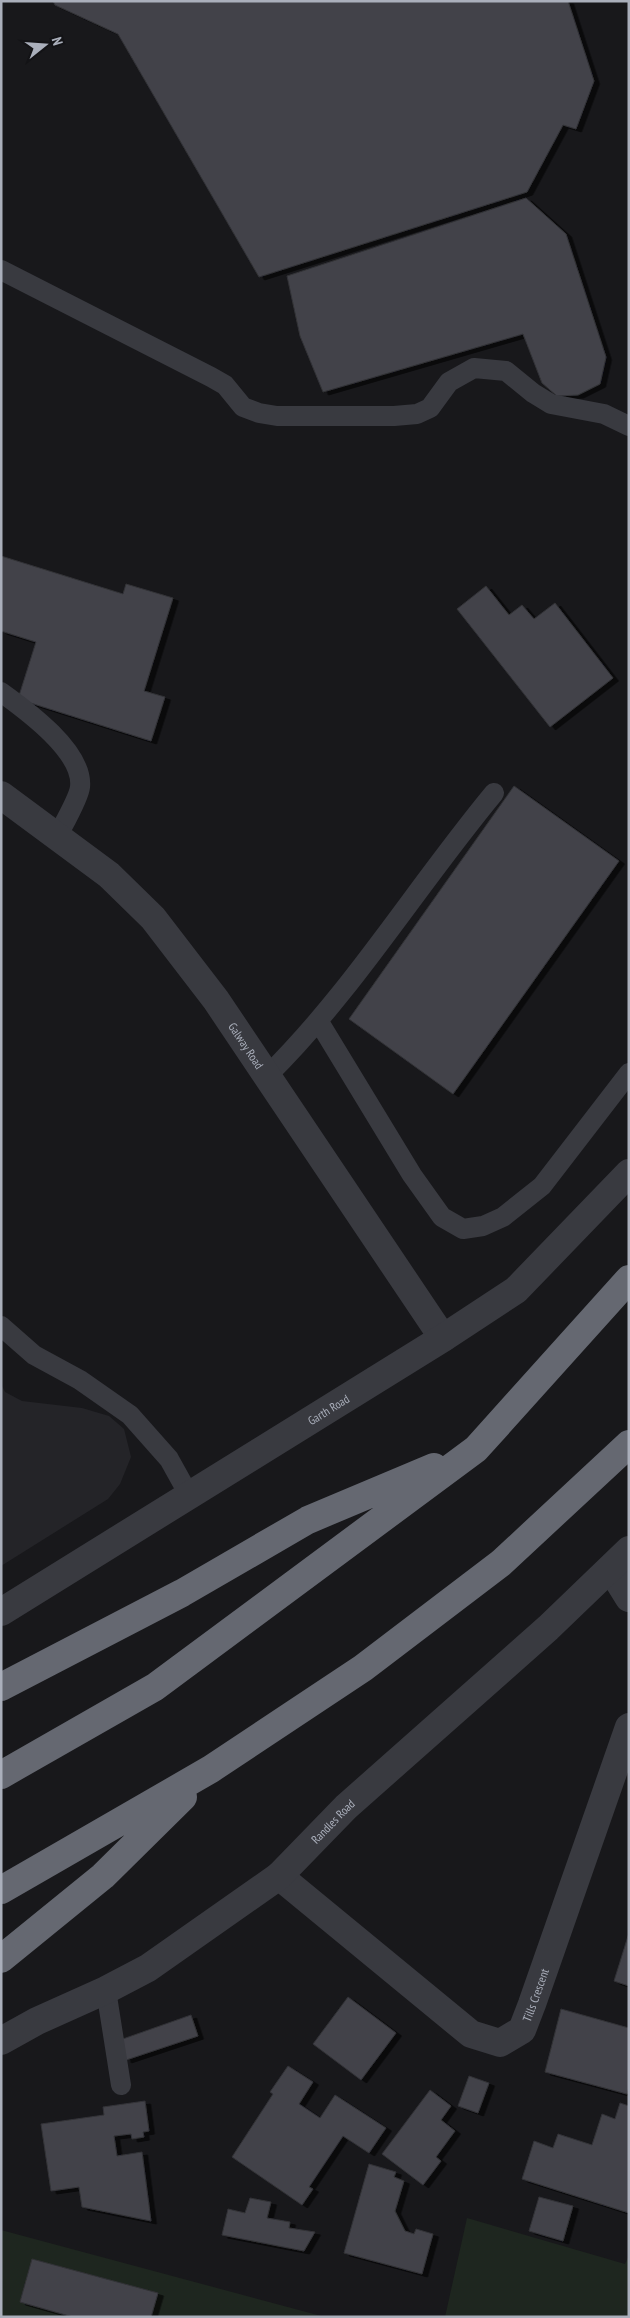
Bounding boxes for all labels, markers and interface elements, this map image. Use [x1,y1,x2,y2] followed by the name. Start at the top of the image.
[20,20,70,70] north arrow
[48,35,67,47] text: N
[226,1019,267,1071] street label: Galway Road
[305,1391,352,1428] street label: Garth Road
[308,1796,357,1846] street label: Randles Road
[518,1966,552,2024] street label: Tills Crescent

